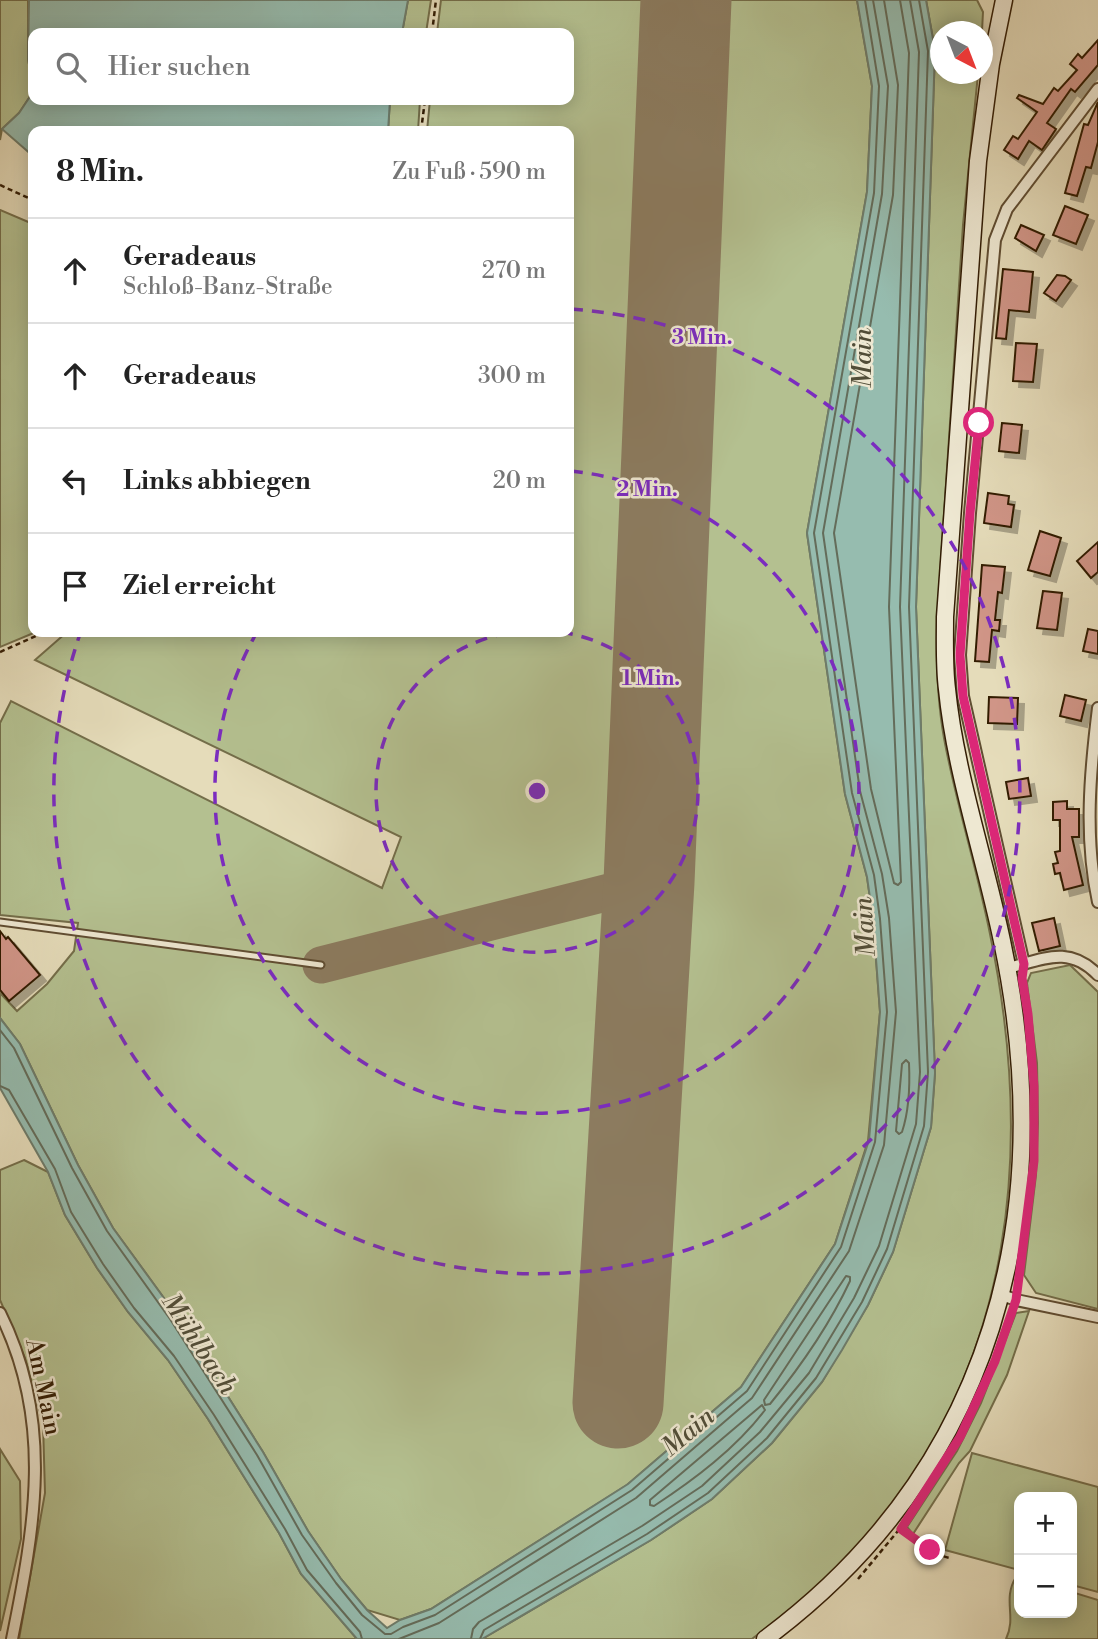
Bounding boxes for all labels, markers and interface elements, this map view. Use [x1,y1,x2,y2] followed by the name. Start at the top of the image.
[930,21,993,84] north arrow
[28,28,574,105] search box
[52,48,90,86] icon: search
[108,51,250,83] text: Hier suchen
[56,153,144,191] text: 8 Min.
[392,158,546,186] text: Zu Fuß · 590 m
[123,241,256,273] text: Geradeaus
[56,252,94,290] icon: ahead
[482,257,546,285] text: 270 m
[123,273,333,301] text: Schloß-Banz-Straße
[672,325,732,351] text: 3 Min.
[847,328,879,388] water label: Main
[56,357,94,395] icon: ahead
[123,360,256,392] text: Geradeaus
[478,362,546,390] text: 300 m
[963,407,994,438] route start
[56,462,94,500] icon: left
[123,465,311,497] text: Links abbiegen
[493,467,546,495] text: 20 m
[616,477,678,503] text: 2 Min.
[56,567,94,605] icon: arrive
[123,570,275,602] text: Ziel erreicht
[622,666,680,692] text: 1 Min.
[525,779,549,803] centre of rings
[847,896,883,958] water label: Main
[154,1287,244,1401] water label: Mühlbach
[18,1335,68,1438] street label: Am Main
[655,1400,722,1464] water label: Main
[1014,1492,1077,1618] map controls
[1014,1492,1077,1555] button: +
[914,1534,945,1565] route end
[1014,1555,1077,1618] button: −

